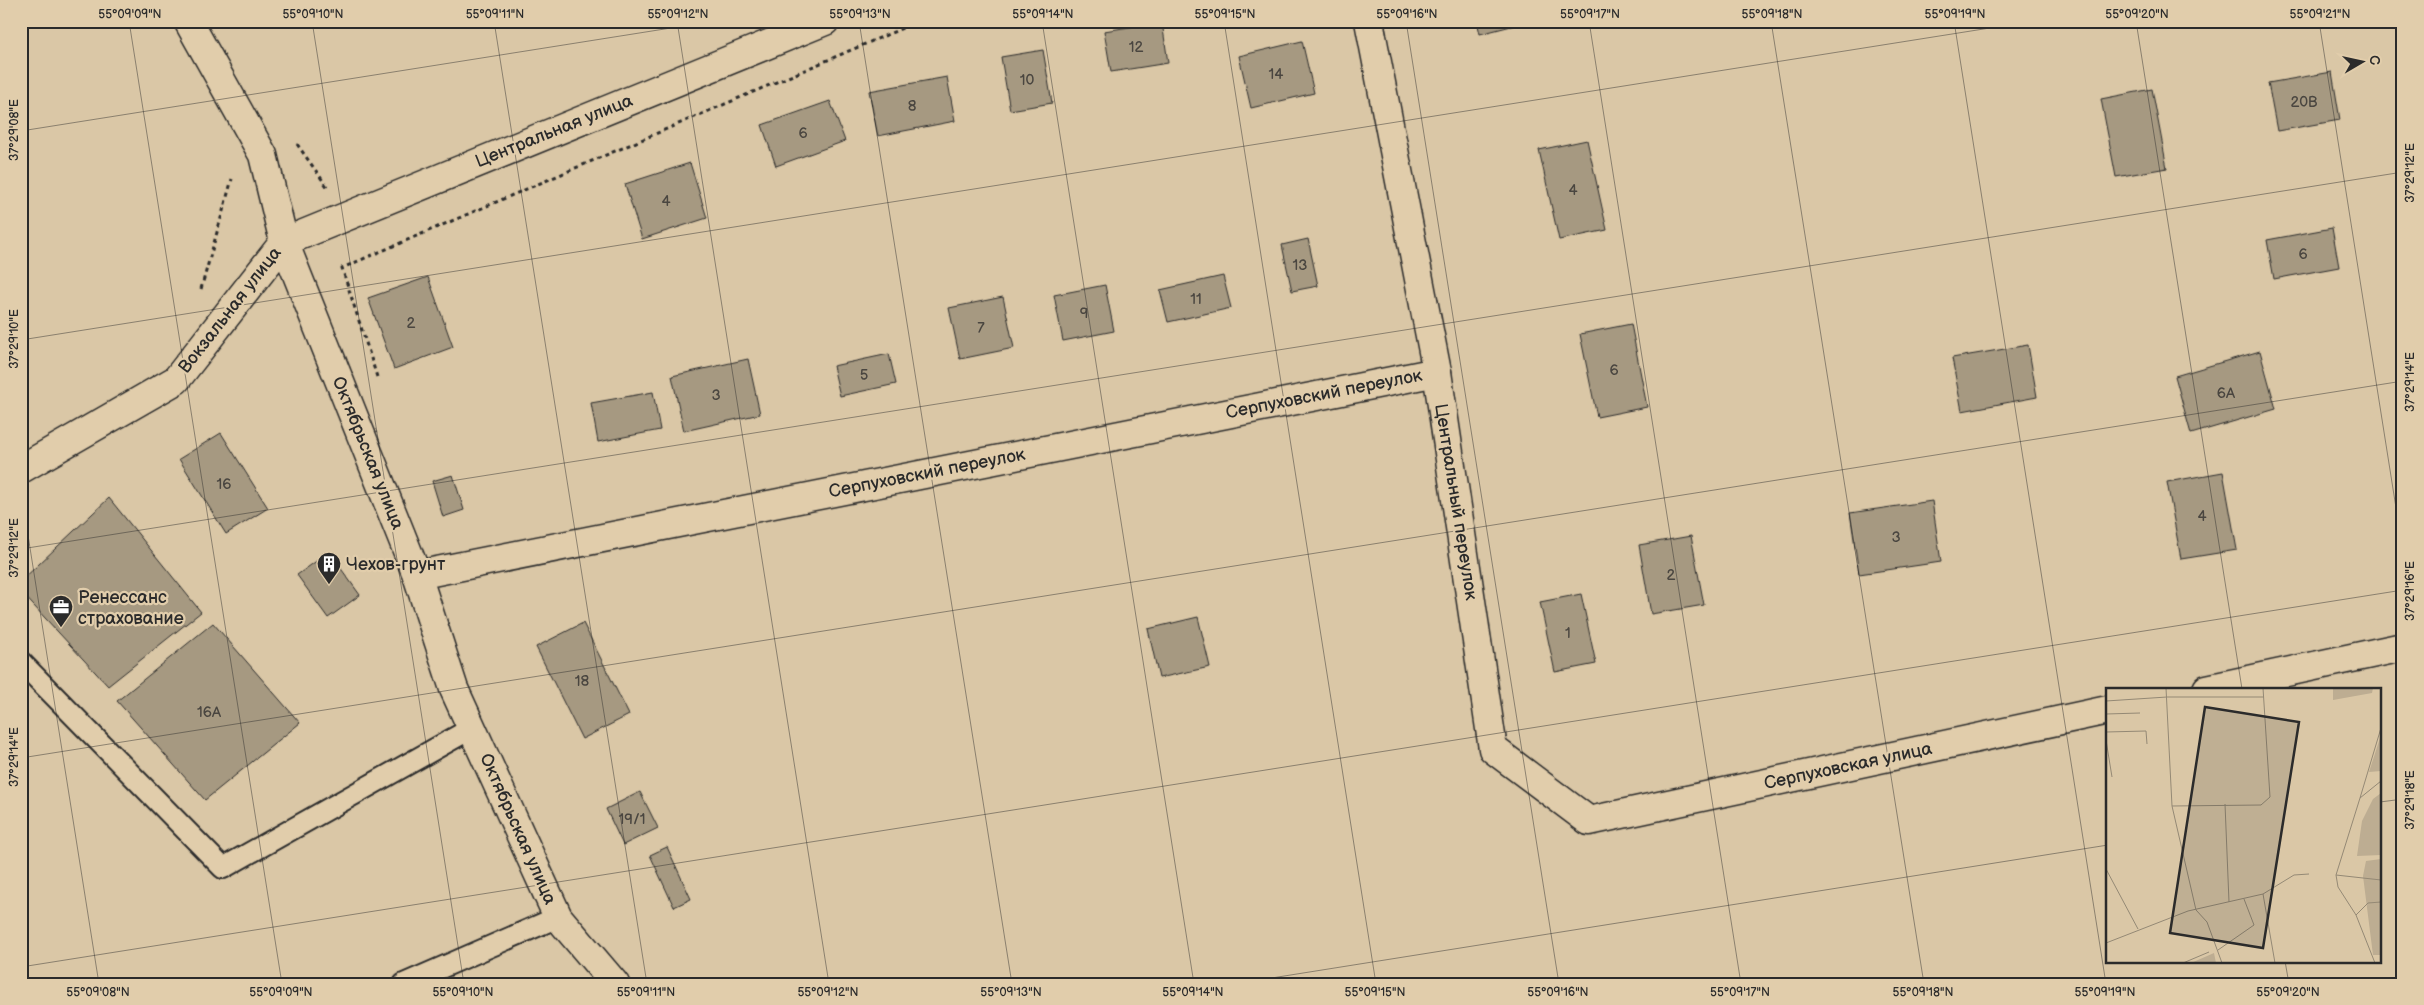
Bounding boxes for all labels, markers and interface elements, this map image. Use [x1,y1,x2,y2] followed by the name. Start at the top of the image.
[98,7,162,22] text: 55°09'09"N
[282,7,344,22] text: 55°09'10"N
[466,7,524,22] text: 55°09'11"N
[647,7,709,22] text: 55°09'12"N
[829,7,891,22] text: 55°09'13"N
[1012,7,1074,22] text: 55°09'14"N
[1195,7,1255,22] text: 55°09'15"N
[1376,7,1438,22] text: 55°09'16"N
[1560,7,1620,22] text: 55°09'17"N
[1742,7,1802,22] text: 55°09'18"N
[1925,7,1985,22] text: 55°09'19"N
[2105,7,2169,22] text: 55°09'20"N
[2290,7,2350,22] text: 55°09'21"N
[1129,38,1143,57] house number: 12
[2336,38,2386,88] north arrow
[2365,54,2384,66] text: С
[1269,65,1283,84] house number: 14
[1020,71,1034,90] house number: 10
[472,90,636,172] street label: Центральная улица
[2290,93,2318,112] house number: 20В
[908,97,917,116] house number: 8
[7,99,22,161] text: 37°29'08"E
[798,124,808,143] house number: 6
[2403,143,2418,203] text: 37°29'12"E
[1568,181,1578,200] house number: 4
[661,192,671,211] house number: 4
[174,242,286,377] street label: Вокзальная улица
[2298,245,2308,264] house number: 6
[1292,256,1308,275] house number: 13
[1190,290,1202,309] house number: 11
[1080,304,1088,323] house number: 9
[7,309,22,369] text: 37°29'10"E
[407,314,416,333] house number: 2
[977,319,985,338] house number: 7
[2403,352,2418,412] text: 37°29'14"E
[1609,361,1619,380] house number: 6
[1224,365,1424,423] street label: Серпуховский переулок
[860,366,868,385] house number: 5
[328,373,408,533] street label: Октябрьская улица
[2217,384,2236,403] house number: 6А
[711,386,721,405] house number: 3
[1430,402,1482,602] street label: Центральный переулок
[827,444,1027,502] street label: Серпуховский переулок
[217,475,231,494] house number: 16
[2197,507,2207,526] house number: 4
[7,518,22,578] text: 37°29'12"E
[1891,528,1901,547] house number: 3
[316,551,342,585] building icon: Чехов-грунт
[346,554,446,575] place label: Чехов-грунт
[2403,561,2418,621] text: 37°29'16"E
[1667,566,1676,585] house number: 2
[78,587,184,629] place label: Ренессанс страхование
[48,594,74,628] office icon: Ренессанс страхование
[1565,624,1571,643] house number: 1
[575,672,590,691] house number: 18
[2106,688,2382,962] inset map
[197,703,222,722] house number: 16А
[7,727,22,787] text: 37°29'14"E
[1762,738,1934,794] street label: Серпуховская улица
[475,750,561,908] street label: Октябрьская улица
[2403,770,2418,830] text: 37°29'18"E
[618,810,646,829] house number: 19/1
[66,985,130,1000] text: 55°09'08"N
[249,985,313,1000] text: 55°09'09"N
[432,985,494,1000] text: 55°09'10"N
[617,985,675,1000] text: 55°09'11"N
[797,985,859,1000] text: 55°09'12"N
[980,985,1042,1000] text: 55°09'13"N
[1162,985,1224,1000] text: 55°09'14"N
[1345,985,1405,1000] text: 55°09'15"N
[1527,985,1589,1000] text: 55°09'16"N
[1710,985,1770,1000] text: 55°09'17"N
[1893,985,1953,1000] text: 55°09'18"N
[2075,985,2135,1000] text: 55°09'19"N
[2256,985,2320,1000] text: 55°09'20"N

